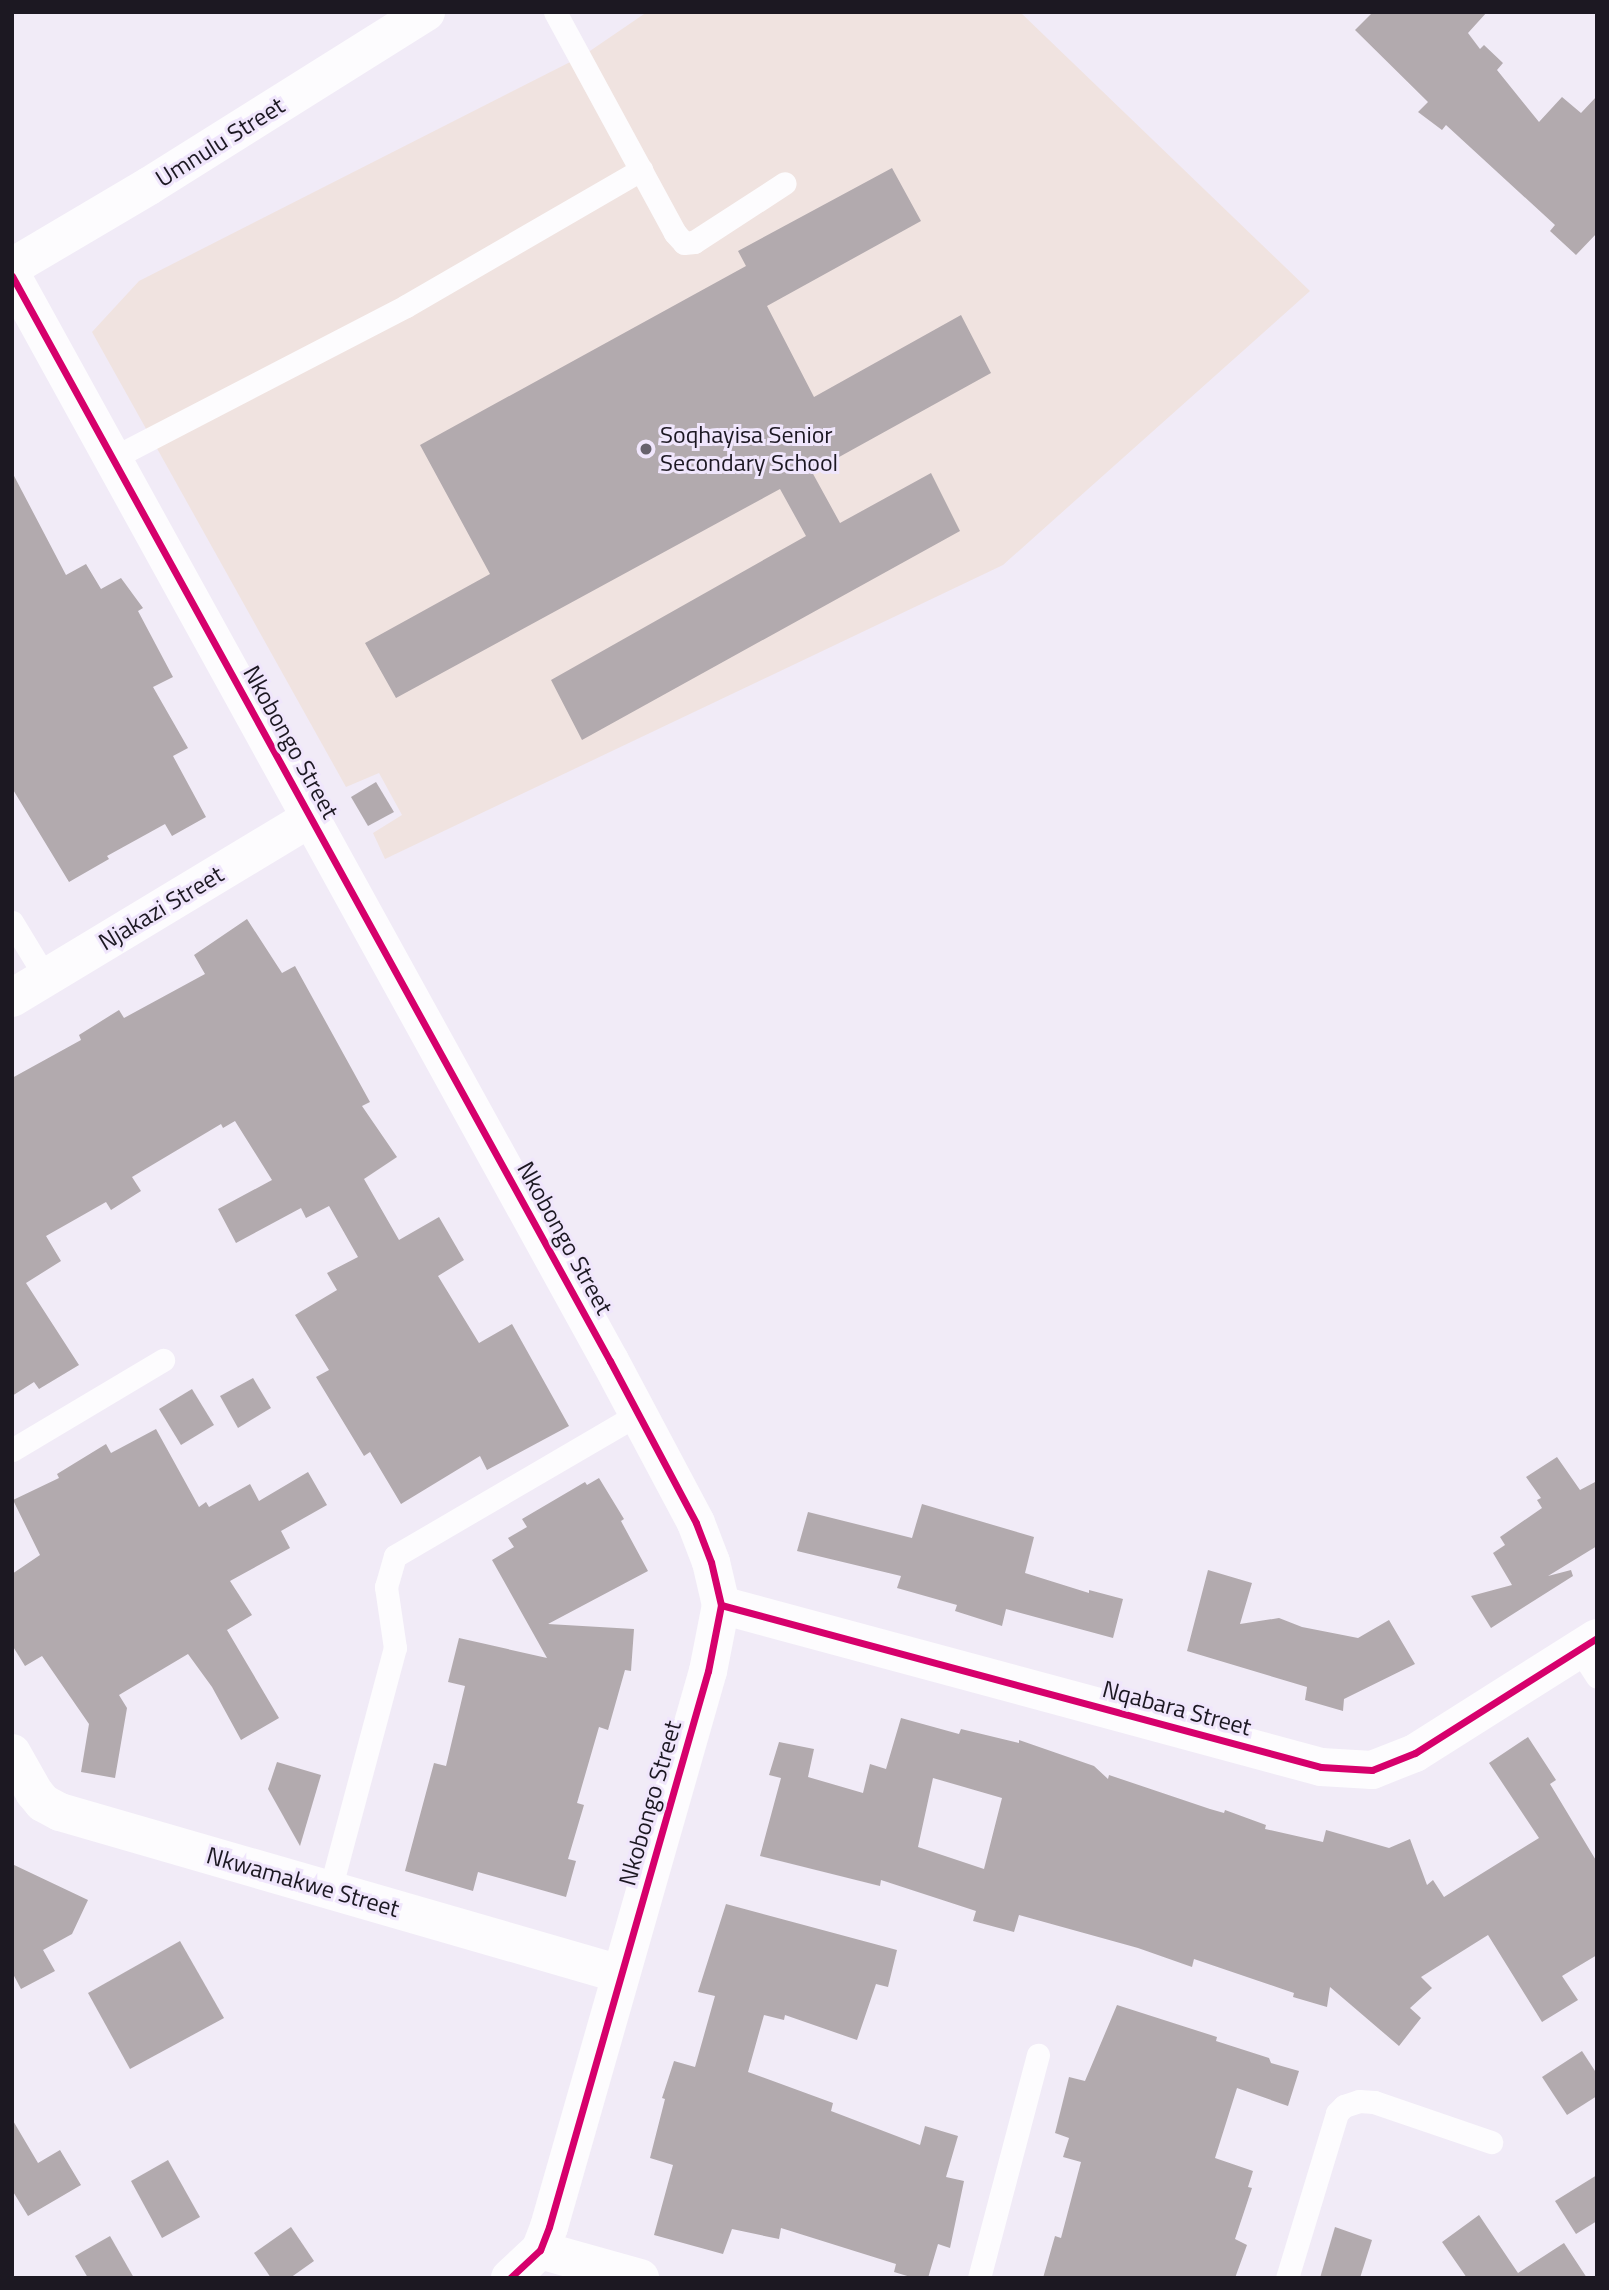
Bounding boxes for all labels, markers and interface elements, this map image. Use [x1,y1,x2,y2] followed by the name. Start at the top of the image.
[150,91,290,193] street label: Umnulu Street
[660,421,838,477] place label: Soqhayisa Senior Secondary School
[638,441,654,457] marker: Soqhayisa Senior Secondary School
[237,660,345,824] street label: Nkobongo Street
[93,860,229,956] street label: Njakazi Street
[511,1156,619,1320] street label: Nkobongo Street
[1099,1674,1255,1742] street label: Nqabara Street
[613,1717,687,1889] street label: Nkobongo Street
[203,1841,403,1923] street label: Nkwamakwe Street

